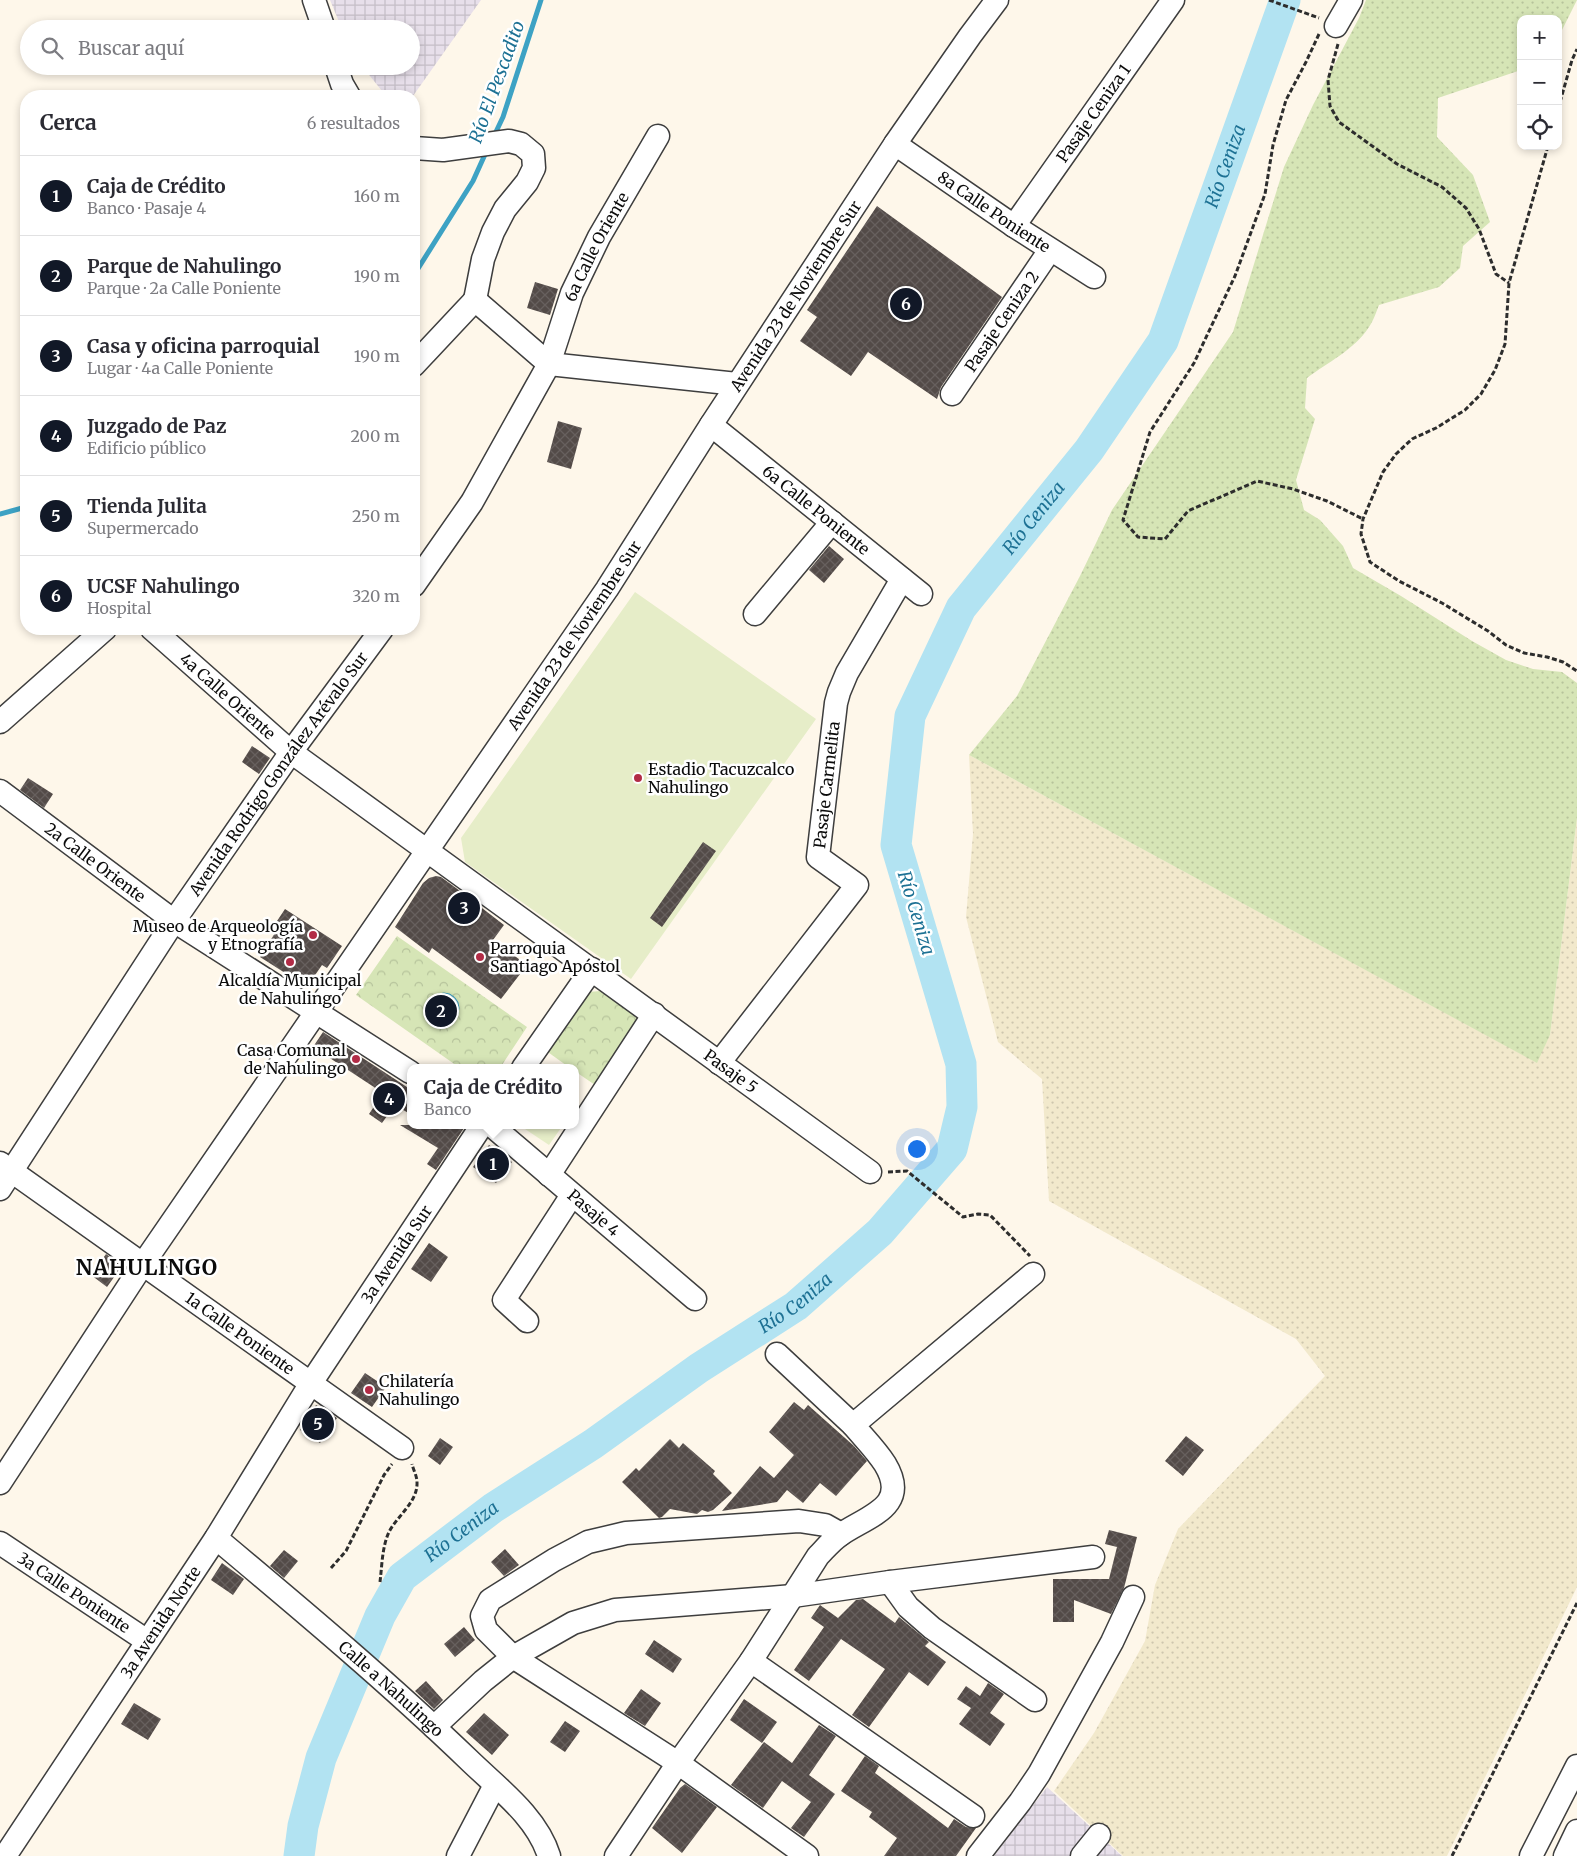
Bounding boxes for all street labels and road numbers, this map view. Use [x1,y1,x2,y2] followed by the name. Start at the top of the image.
[1052,60,1135,166] street label: Pasaje Ceniza 1
[934,167,1054,257] street label: 8a Calle Poniente
[560,189,633,304] street label: 6a Calle Oriente
[725,197,865,396] street label: Avenida 23 de Noviembre Sur
[960,267,1043,375] street label: Pasaje Ceniza 2
[759,461,874,559] street label: 6a Calle Poniente
[503,537,645,735] street label: Avenida 23 de Noviembre Sur
[176,648,280,743] street label: 4a Calle Oriente
[184,648,372,900] street label: Avenida Rodrigo González Arévalo Sur
[809,720,844,849] street label: Pasaje Carmelita
[41,818,150,906] street label: 2a Calle Oriente
[700,1045,762,1097] street label: Pasaje 5
[564,1185,624,1240] street label: Pasaje 4
[357,1201,436,1307] street label: 3a Avenida Sur
[181,1288,298,1379] street label: 1a Calle Poniente
[14,1548,134,1637] street label: 3a Calle Poniente
[116,1562,205,1682] street label: 3a Avenida Norte
[335,1636,448,1741] street label: Calle a Nahulingo

